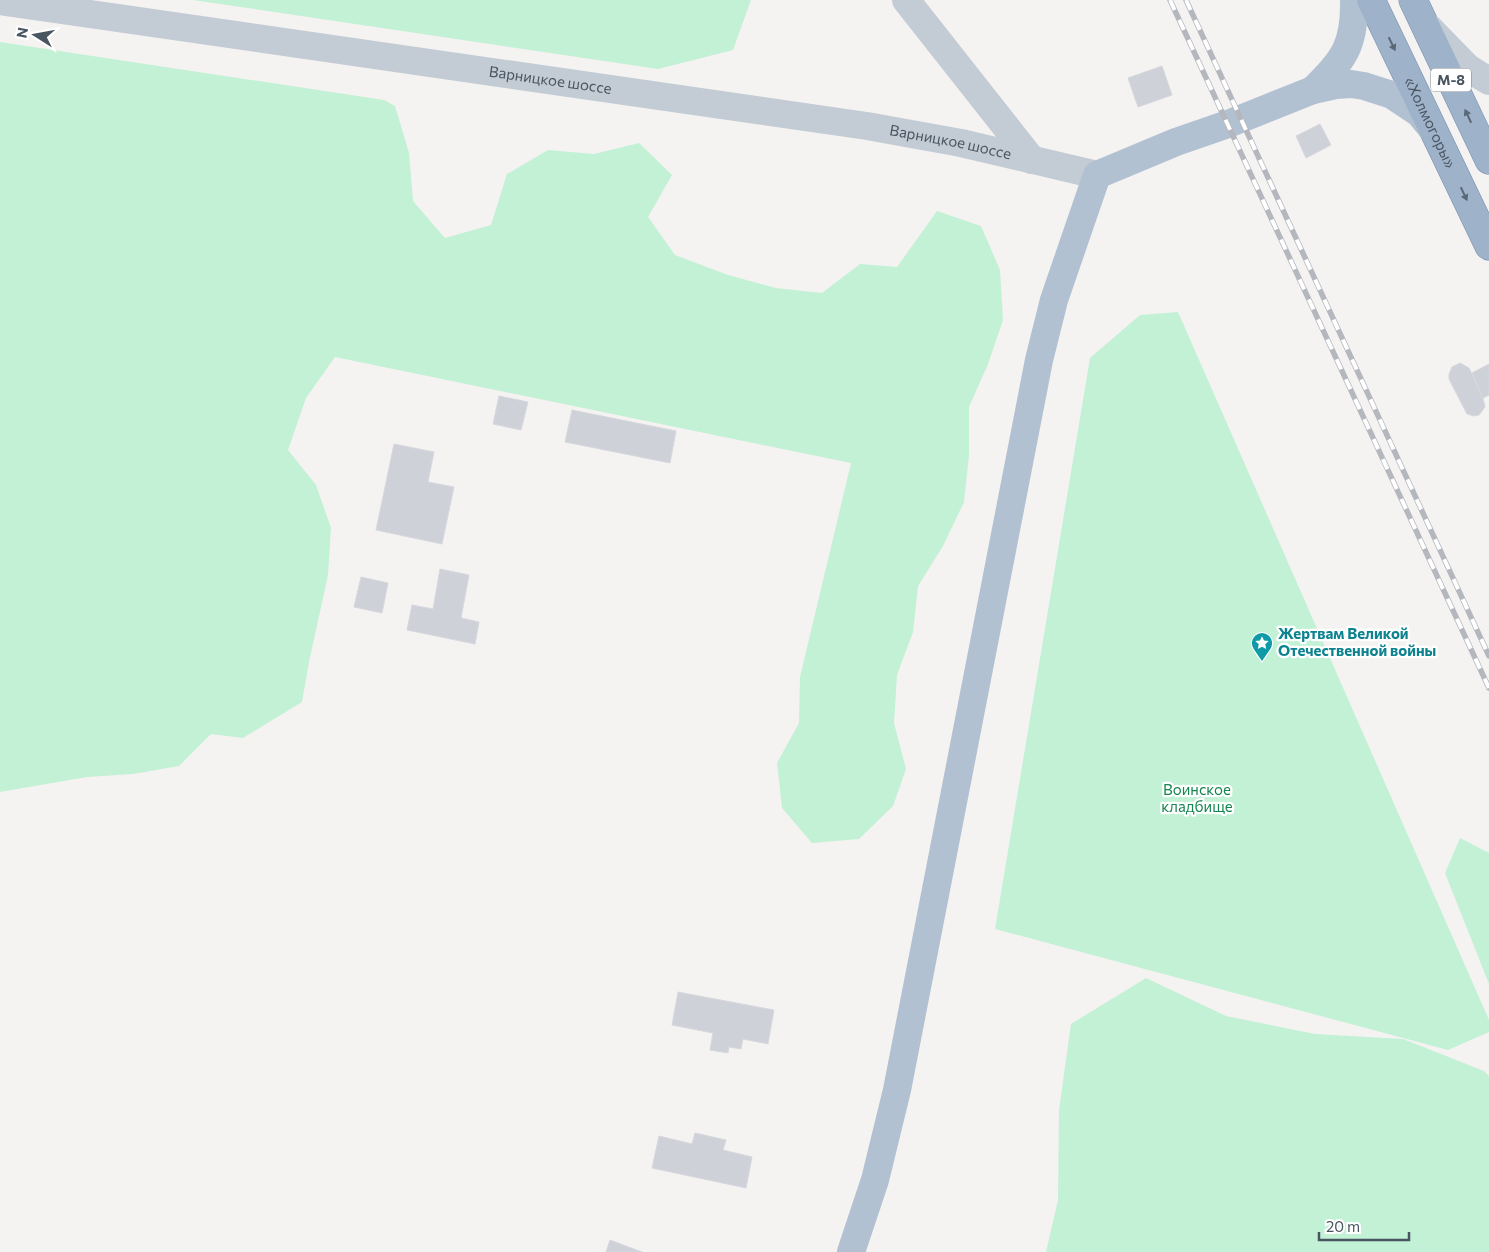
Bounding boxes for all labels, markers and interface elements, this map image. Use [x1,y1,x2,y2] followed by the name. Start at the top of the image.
[10,10,60,60] north arrow
[12,26,31,39] text: N
[1388,37,1396,51] one-way arrow
[488,62,613,97] street label: Варницкое шоссе
[1431,68,1471,92] road number: М-8
[1401,74,1460,171] street label: «Холмогоры»
[1464,109,1472,123] one-way arrow
[888,120,1013,163] street label: Варницкое шоссе
[1461,187,1469,201] one-way arrow
[1278,624,1436,659] place label: Жертвам Великой Отечественной войны
[1250,631,1274,662] place icon: Жертвам Великой Отечественной войны
[1161,780,1233,815] park label: Воинское кладбище
[1319,1210,1409,1242] scale bar
[1326,1217,1360,1235] text: 20 m

